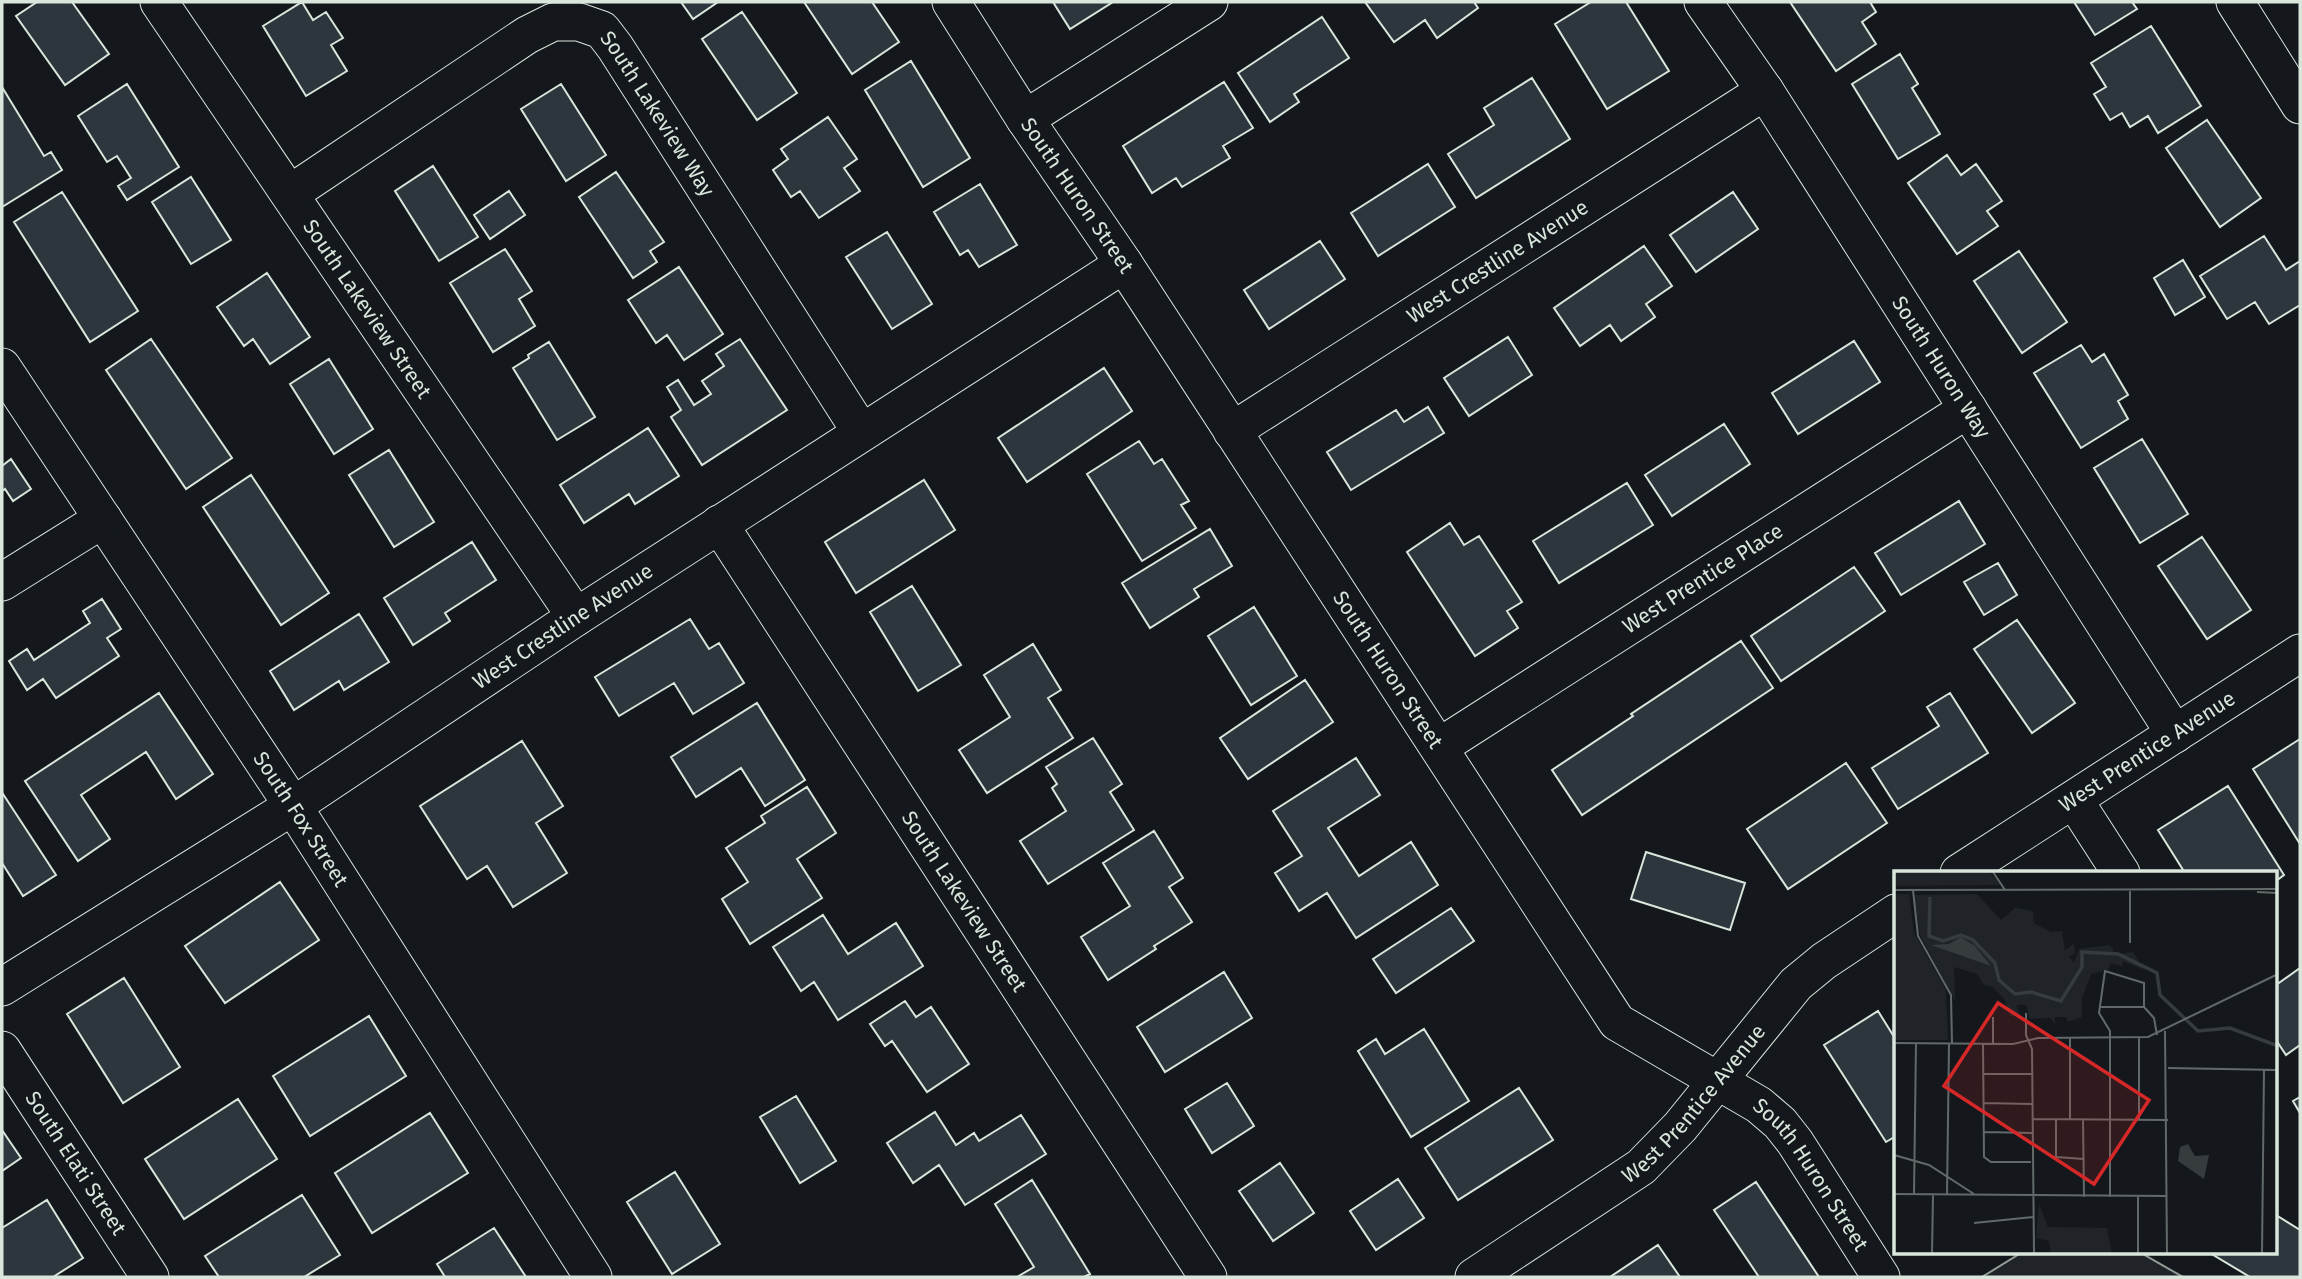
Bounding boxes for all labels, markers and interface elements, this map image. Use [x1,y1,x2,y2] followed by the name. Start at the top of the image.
[595,26,721,202] street label: South Lakeview Way
[1015,113,1140,278] street label: South Huron Street
[1402,194,1593,329] street label: West Crestline Avenue
[297,215,437,404] street label: South Lakeview Street
[1886,291,1996,444] street label: South Huron Way
[1618,518,1788,639] street label: West Prentice Place
[468,558,658,695] street label: West Crestline Avenue
[1327,586,1449,754] street label: South Huron Street
[2054,685,2240,818] street label: West Prentice Avenue
[248,747,354,892] street label: South Fox Street
[896,806,1033,997] street label: South Lakeview Street
[1894,871,2278,1254] inset map
[1617,1019,1771,1189] street label: West Prentice Avenue
[19,1086,132,1240] street label: South Elati Street
[1747,1093,1874,1256] street label: South Huron Street

